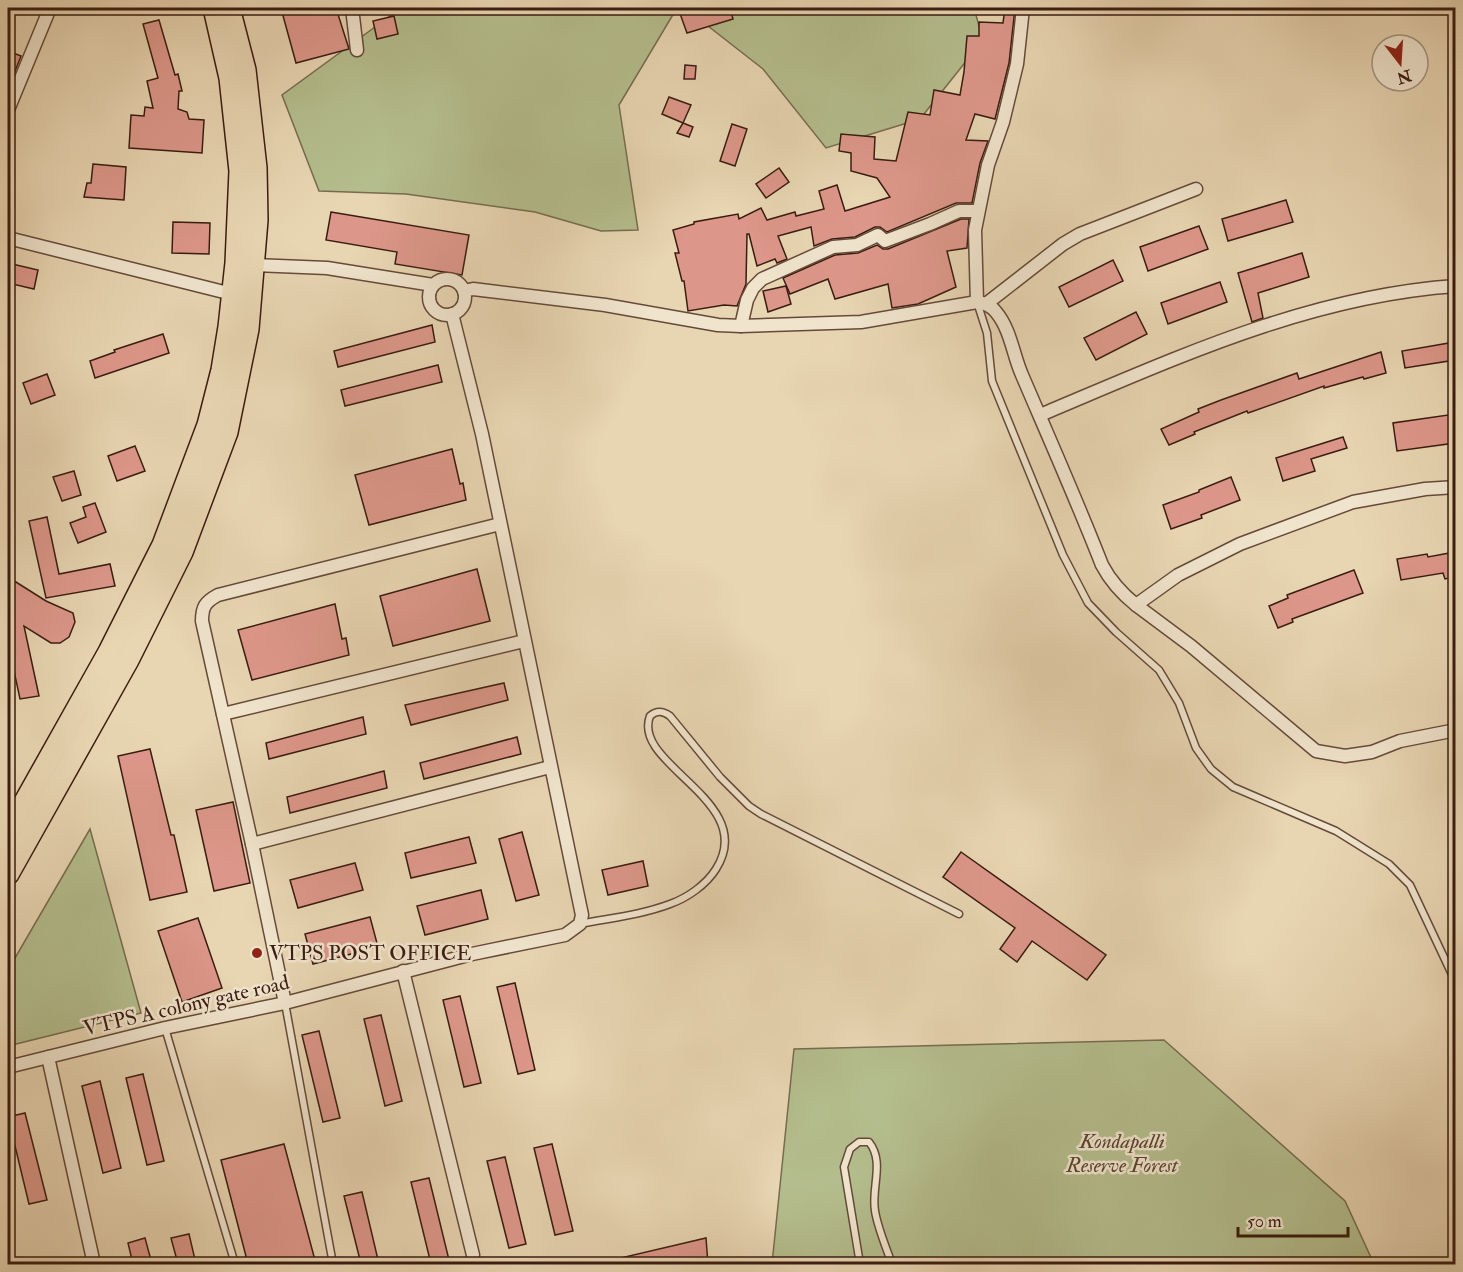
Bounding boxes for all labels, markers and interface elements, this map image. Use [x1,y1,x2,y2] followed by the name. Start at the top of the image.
[1370,33,1430,93] north arrow
[1394,64,1415,88] text: N
[269,940,471,967] place label: VTPS POST OFFICE
[250,946,264,960] marker: VTPS POST OFFICE
[80,968,292,1042] street label: VTPS A colony gate road
[1065,1128,1179,1179] park label: Kondapalli Reserve Forest
[1238,1200,1348,1238] scale bar
[1247,1210,1282,1233] text: 50 m

